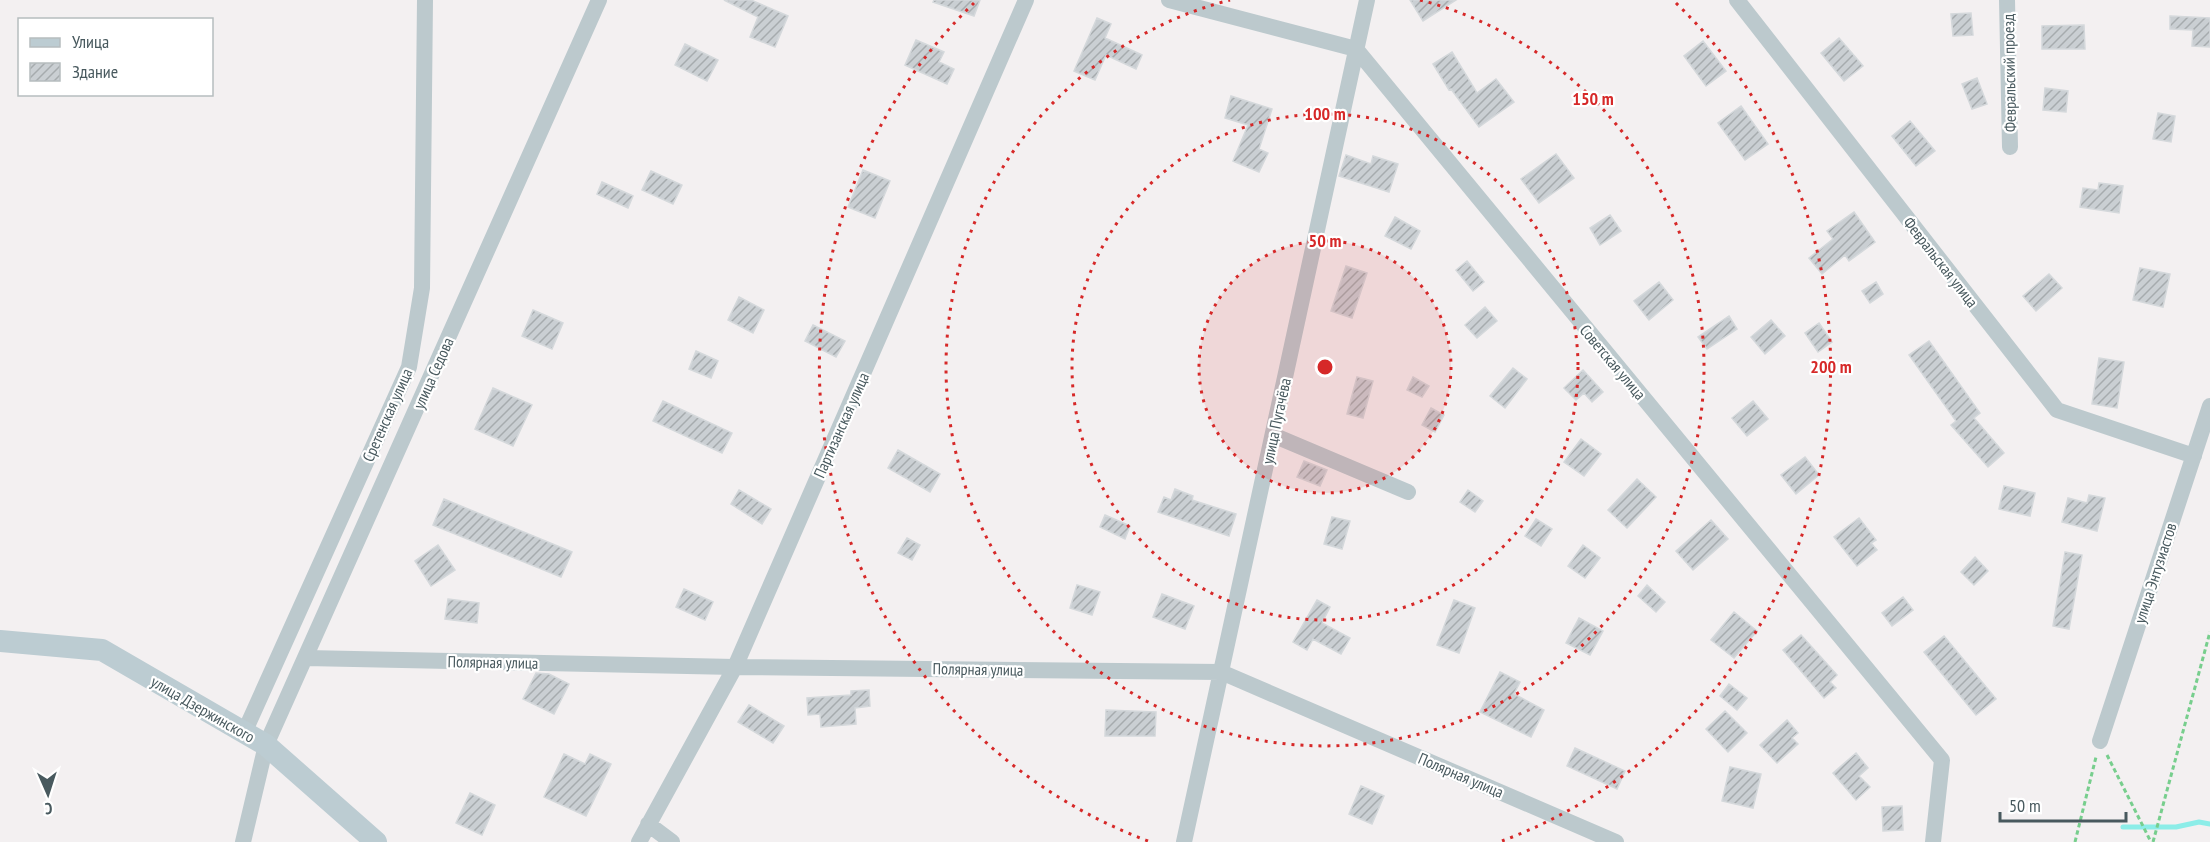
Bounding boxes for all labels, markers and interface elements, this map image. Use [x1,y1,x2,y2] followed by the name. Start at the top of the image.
[1998,14,2020,132] street label: Февральский проезд
[18,18,213,96] legend
[72,30,109,53] text: Улица
[72,60,118,83] text: Здание
[1572,87,1614,110] text: 150 m
[1304,102,1346,125] text: 100 m
[1899,213,1983,311] street label: Февральская улица
[1309,229,1341,252] text: 50 m
[1576,320,1650,404] street label: Советская улица
[408,334,458,412] street label: улица Седова
[1810,355,1852,378] text: 200 m
[1315,357,1335,377] centre of rings
[358,365,416,465] street label: Сретенская улица
[809,369,873,481] street label: Партизанская улица
[1257,376,1295,466] street label: улица Пугачёва
[2129,520,2181,626] street label: улица Энтузиастов
[448,651,538,673] street label: Полярная улица
[933,658,1023,680] street label: Полярная улица
[148,671,258,747] street label: улица Дзержинского
[1415,748,1507,802] street label: Полярная улица
[18,764,78,824] north arrow
[2000,785,2126,823] scale bar
[2009,794,2041,817] text: 50 m
[44,799,53,819] text: С

